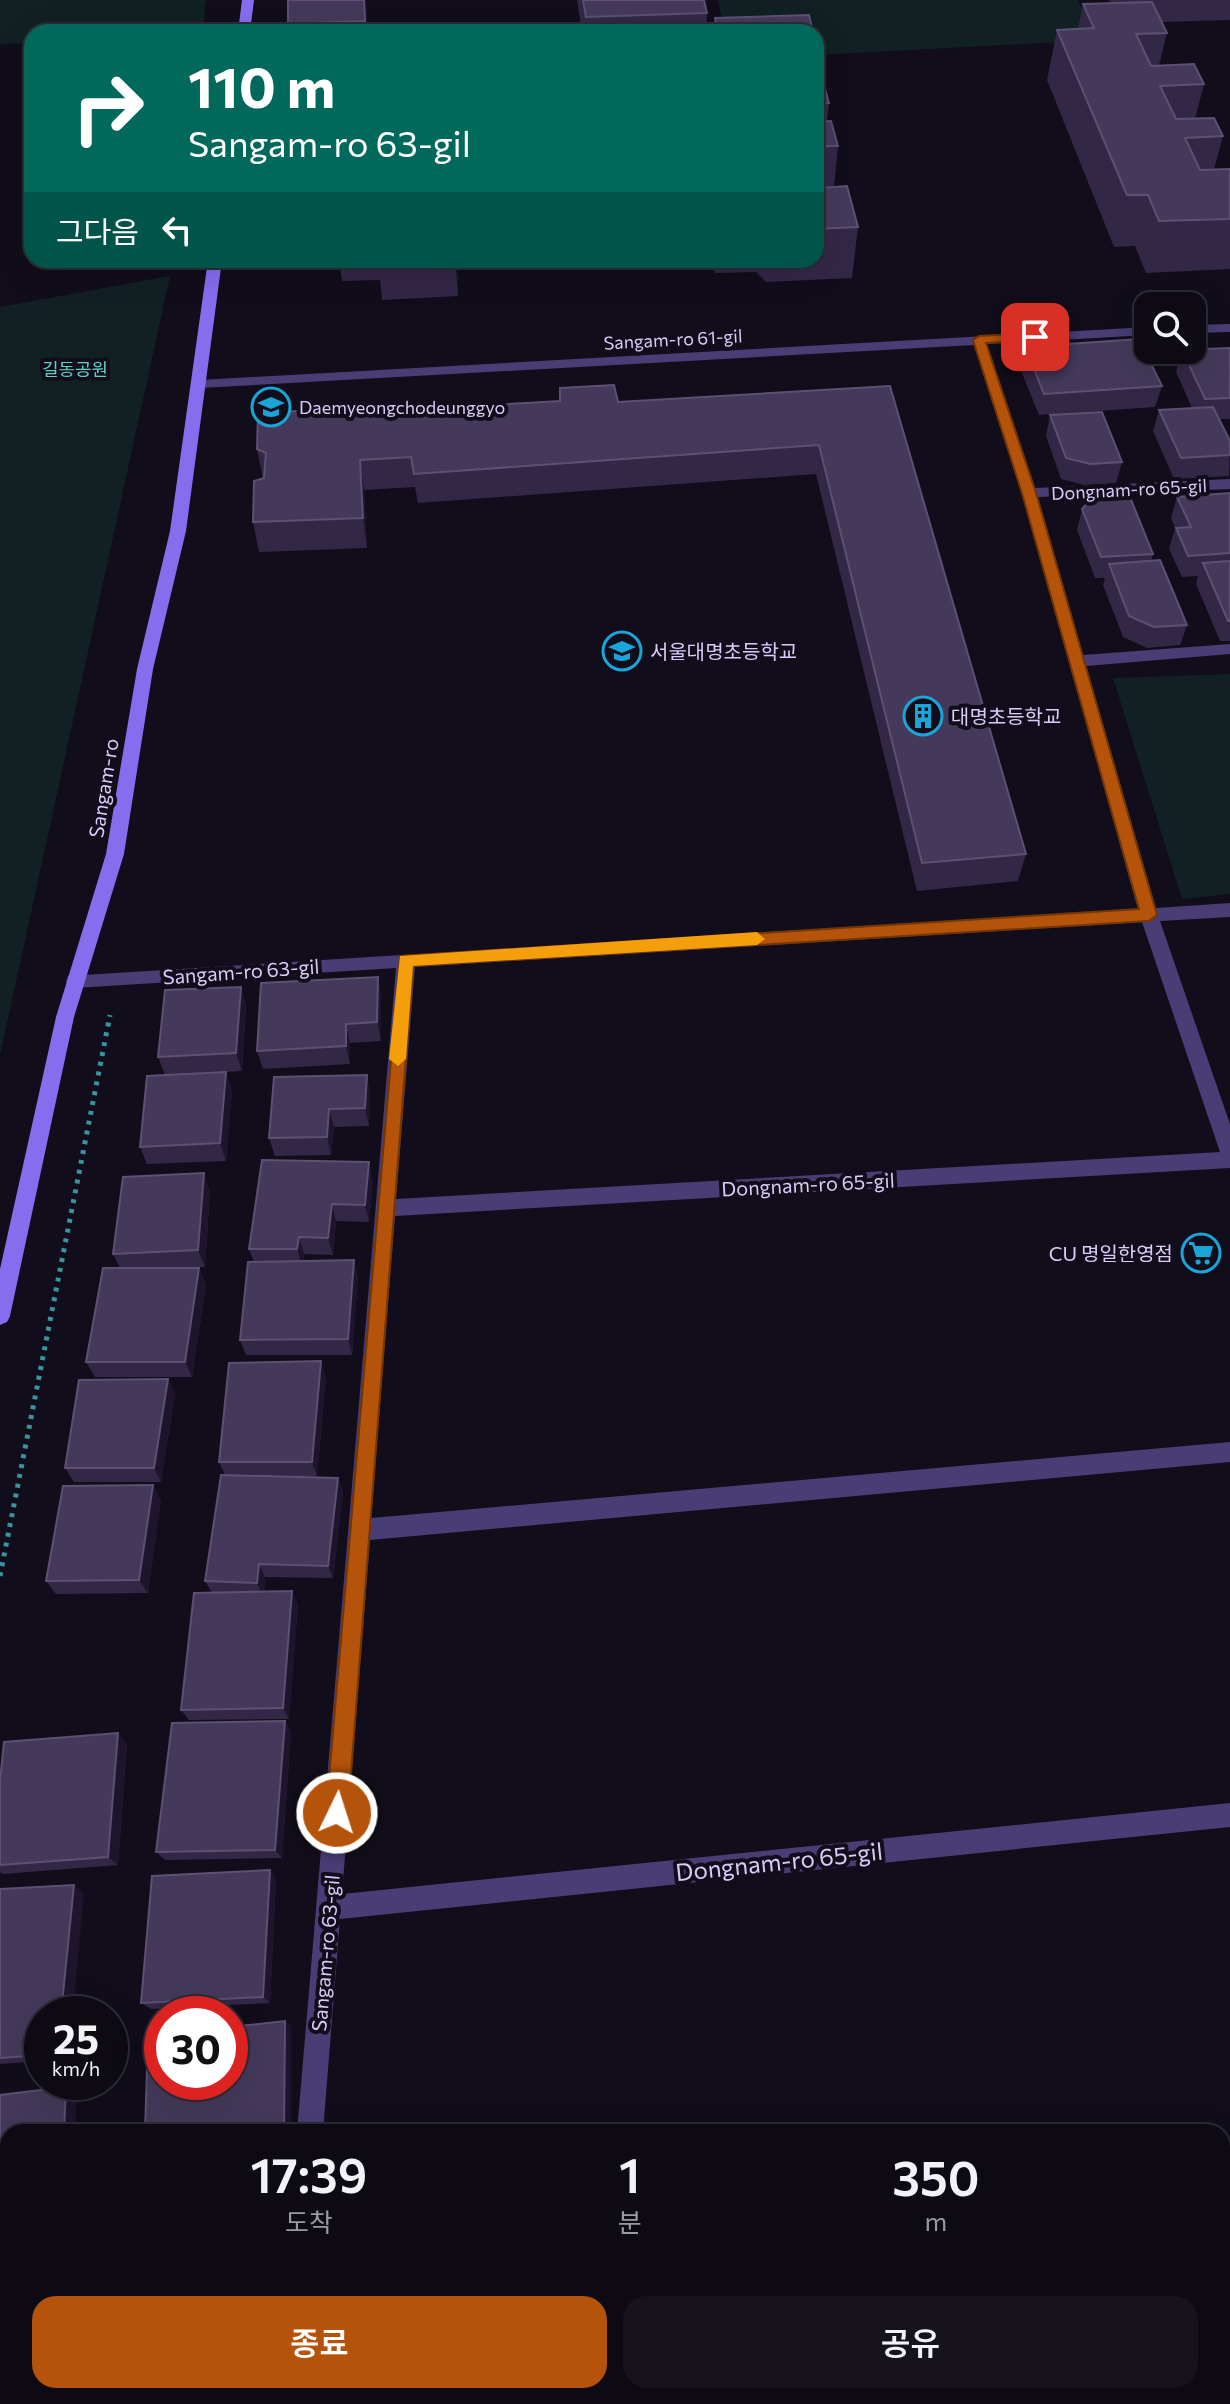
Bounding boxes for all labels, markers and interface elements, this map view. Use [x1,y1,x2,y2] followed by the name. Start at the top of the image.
[188,51,335,120] text: 110 m
[56,56,160,160] icon: right
[188,120,471,164] text: Sangam-ro 63-gil
[155,208,199,252] icon: left
[56,212,139,249] text: 그다음
[1134,292,1206,364] map controls
[1134,292,1206,364] button: search
[1001,303,1069,371] pin
[1013,315,1057,359] icon: arrive
[603,324,743,354] street label: Sangam-ro 61-gil
[42,358,108,380] park label: 길동공원
[250,386,292,428] school or university icon: Daemyeongchodeunggyo
[299,396,505,418] place label: Daemyeongchodeunggyo
[1051,474,1207,504] street label: Dongnam-ro 65-gil
[601,630,643,672] school or university icon: 서울대명초등학교
[650,639,797,663] place label: 서울대명초등학교
[902,695,944,737] building icon: 대명초등학교
[951,704,1061,728] place label: 대명초등학교
[83,737,123,839] street label: Sangam-ro
[162,954,320,988] street label: Sangam-ro 63-gil
[721,1167,895,1201] street label: Dongnam-ro 65-gil
[1180,1232,1222,1274] supermarket icon: CU 명일한영점
[1049,1241,1173,1265] place label: CU 명일한영점
[295,1771,379,1855] position arrow
[674,1836,884,1886] street label: Dongnam-ro 65-gil
[306,1874,344,2032] street label: Sangam-ro 63-gil
[144,1996,248,2100] speed limit sign: 30
[53,2013,99,2062] text: 25
[52,2056,100,2080] text: km/h
[250,2144,367,2203] text: 17:39
[619,2144,640,2203] text: 1
[892,2147,979,2206] text: 350
[924,2205,947,2236] text: m
[285,2206,333,2237] text: 도착
[618,2206,642,2237] text: 분
[32,2296,607,2388] button: 종료
[623,2296,1198,2388] button: 공유

